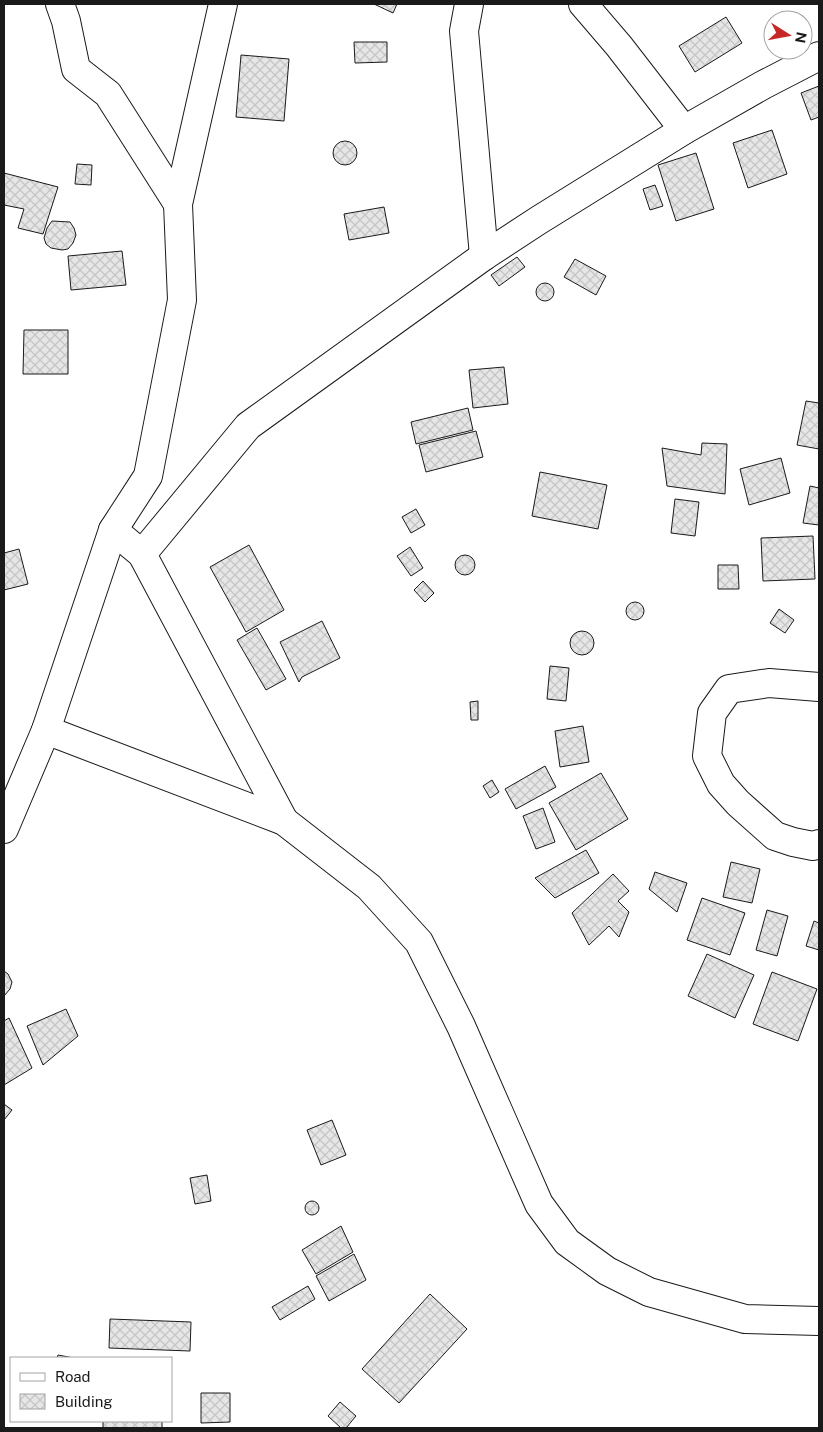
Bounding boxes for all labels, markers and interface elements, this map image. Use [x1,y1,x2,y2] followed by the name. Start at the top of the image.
[763,10,813,60] north arrow
[792,31,810,44] text: N
[10,1357,172,1422] legend
[55,1368,91,1385] text: Road
[55,1393,113,1410] text: Building

